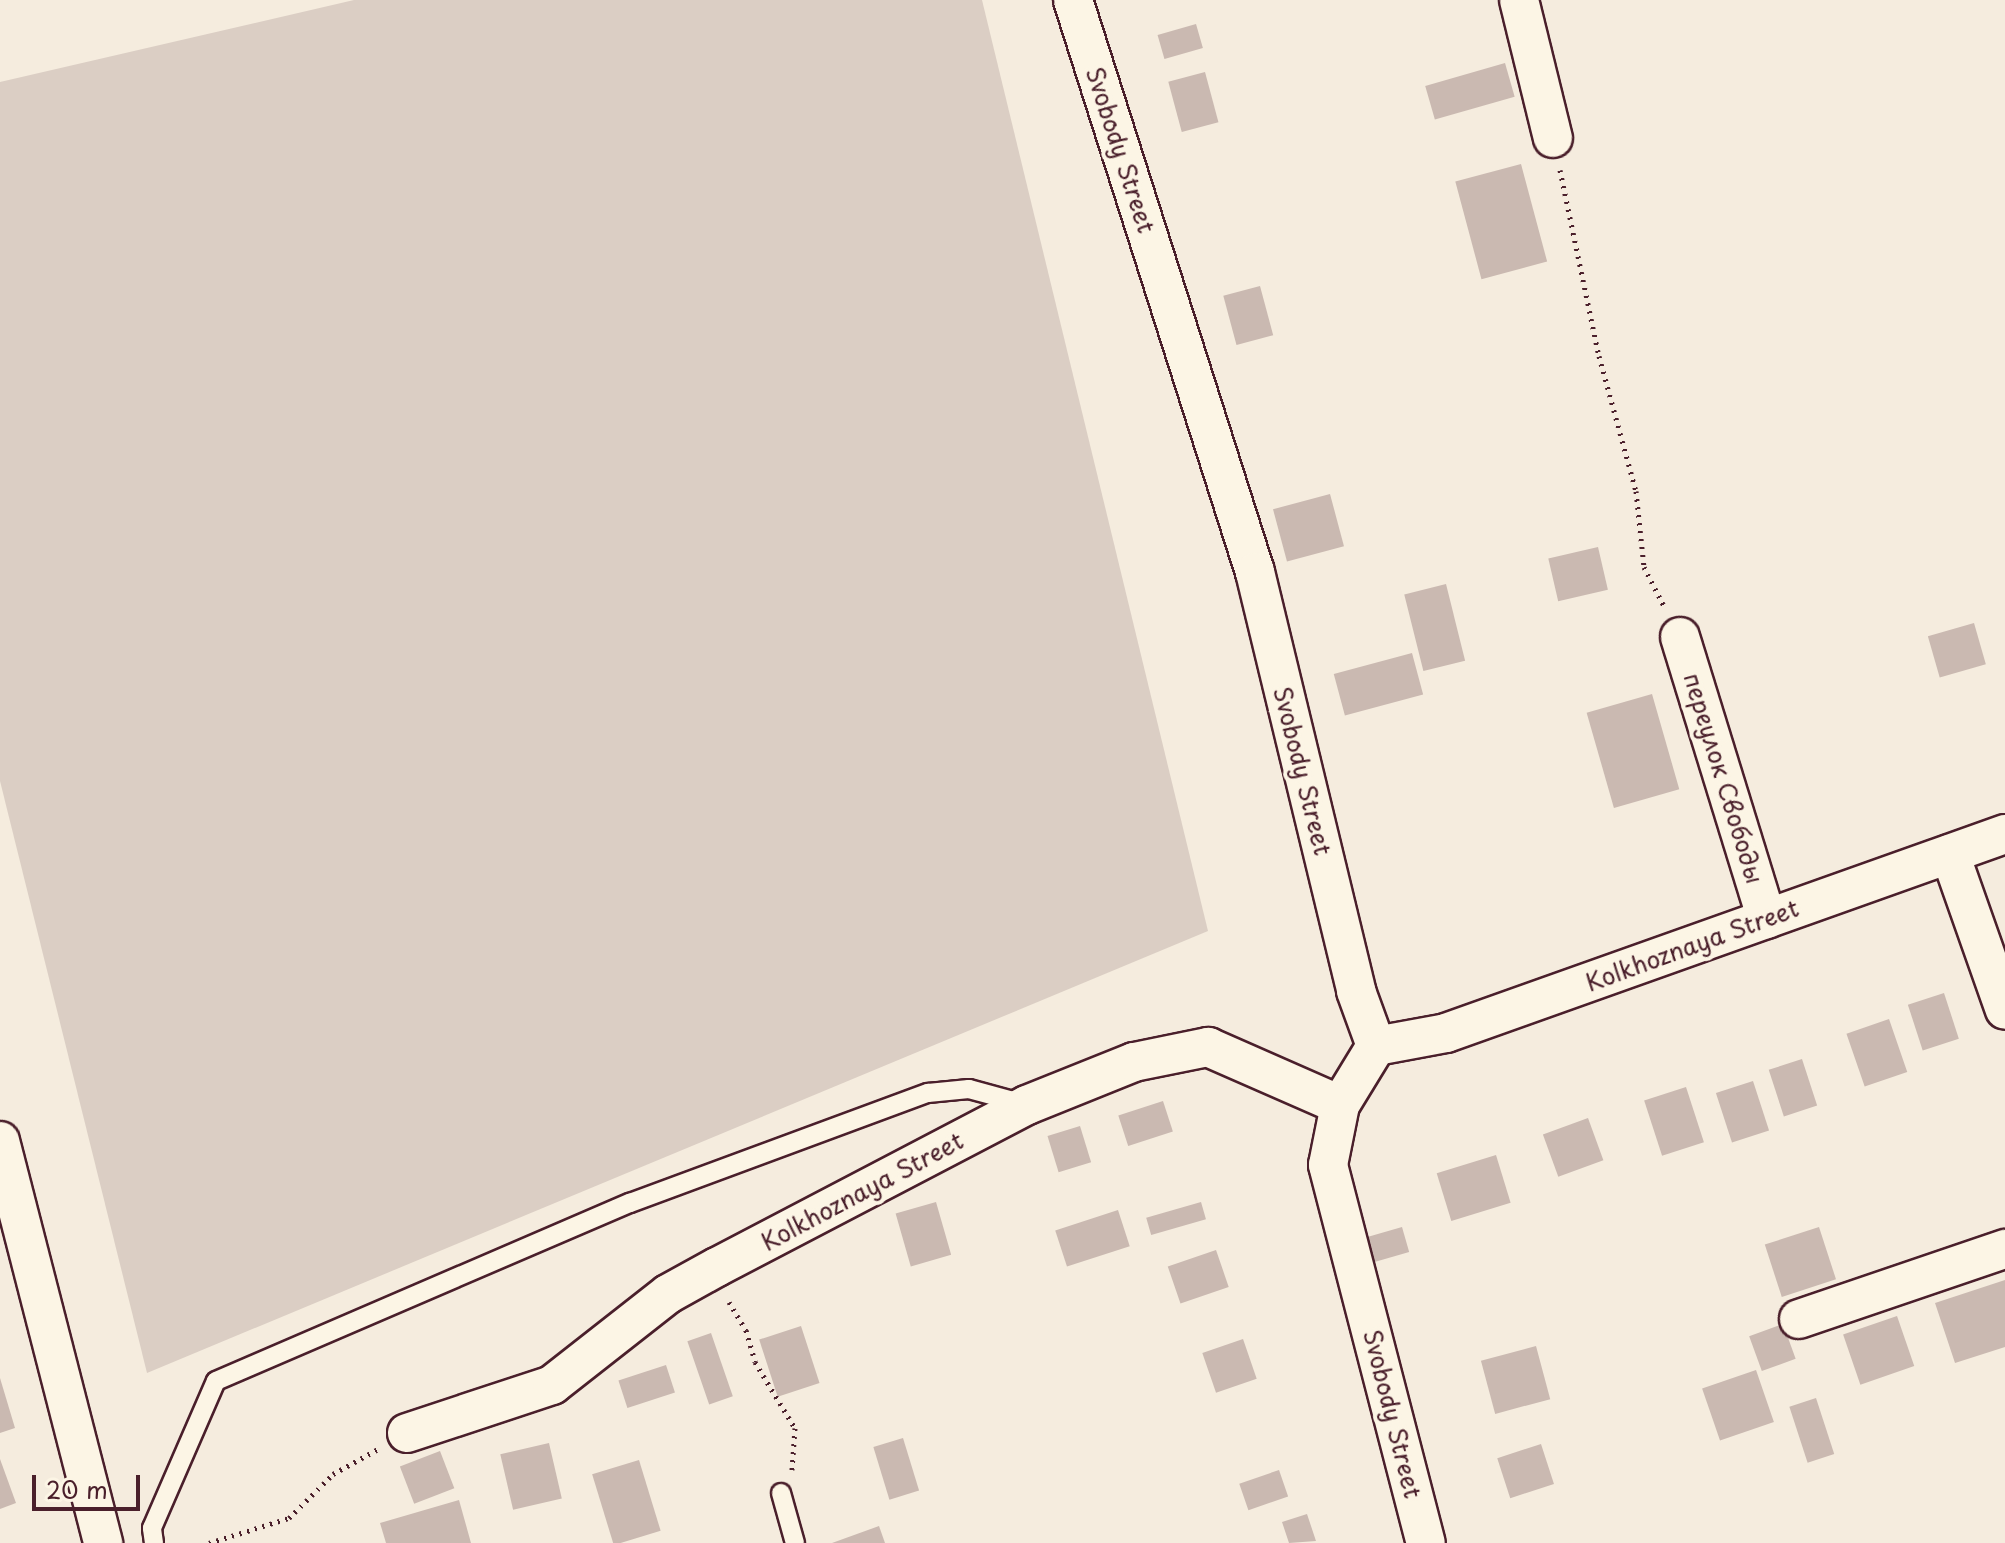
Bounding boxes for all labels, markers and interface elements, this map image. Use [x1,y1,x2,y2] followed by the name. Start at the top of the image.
[1081,63,1161,237] street label: Svobody Street
[1678,669,1770,887] street label: переулок Свободы
[1268,684,1338,858] street label: Svobody Street
[1581,893,1803,997] street label: Kolkhoznaya Street
[756,1125,968,1257] street label: Kolkhoznaya Street
[1358,1327,1428,1501] street label: Svobody Street
[36,1459,144,1509] scale bar
[46,1471,108,1507] text: 20 m

